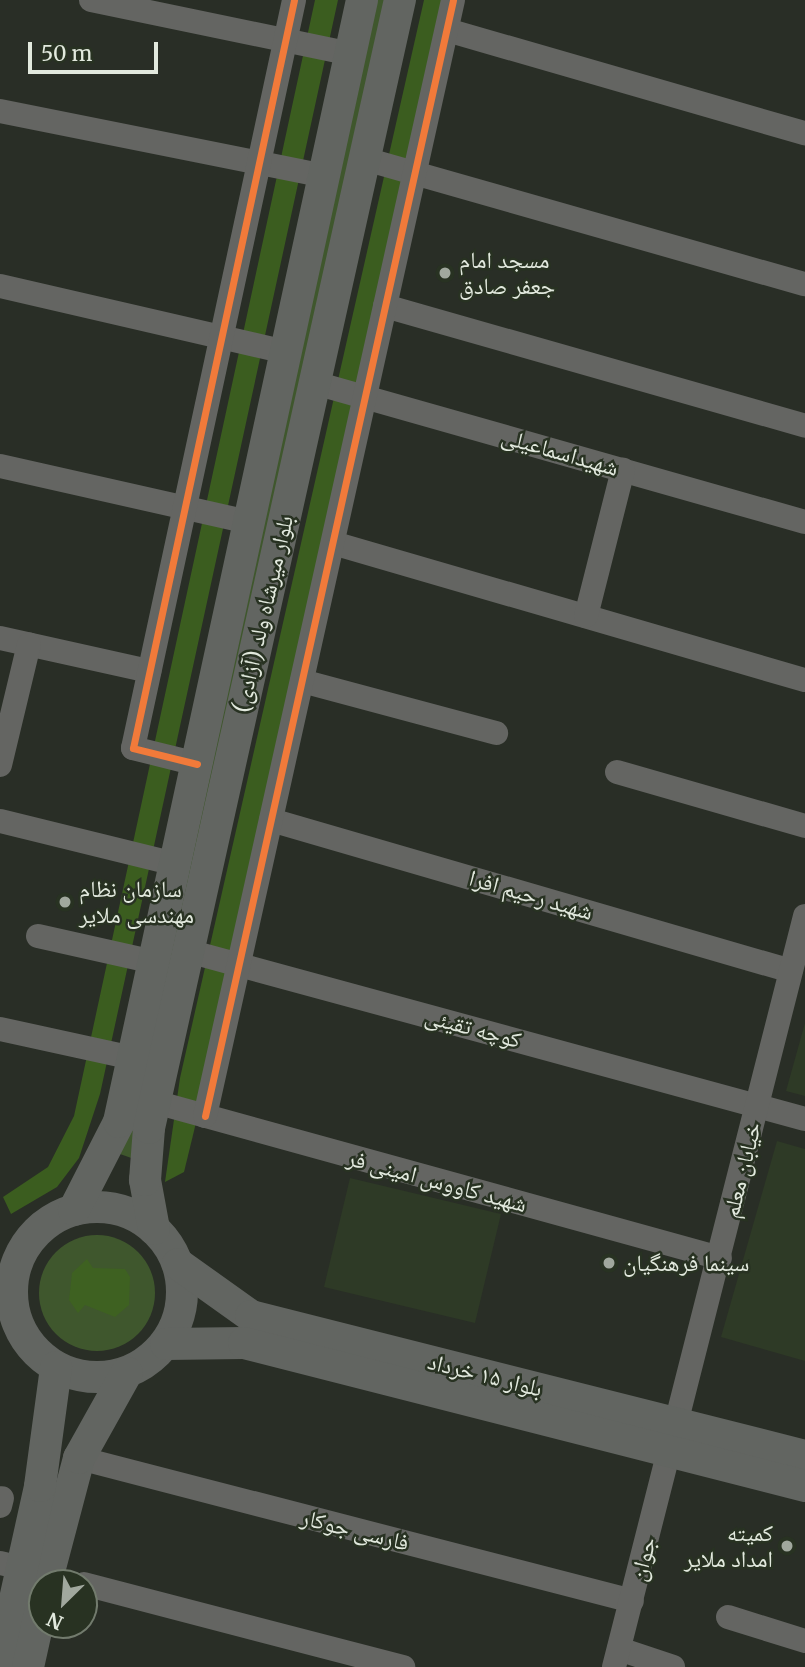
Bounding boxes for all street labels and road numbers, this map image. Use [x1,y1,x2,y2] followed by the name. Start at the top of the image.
[498,422,622,482] street label: شهیداسماعیلی
[227,513,299,715] street label: بلوار میرشاه ولد (آزادی)
[466,864,596,926] street label: شهید رحیم افرا
[422,1002,524,1054] street label: کوچه تقیئی
[717,1119,767,1221] street label: خیابان معلم
[344,1144,530,1218] street label: شهید کاووس امینی فر
[425,1347,545,1403] street label: بلوار ۱۵ خرداد
[298,1503,412,1557] street label: فارسی جوکار
[624,1534,662,1584] street label: جوان

